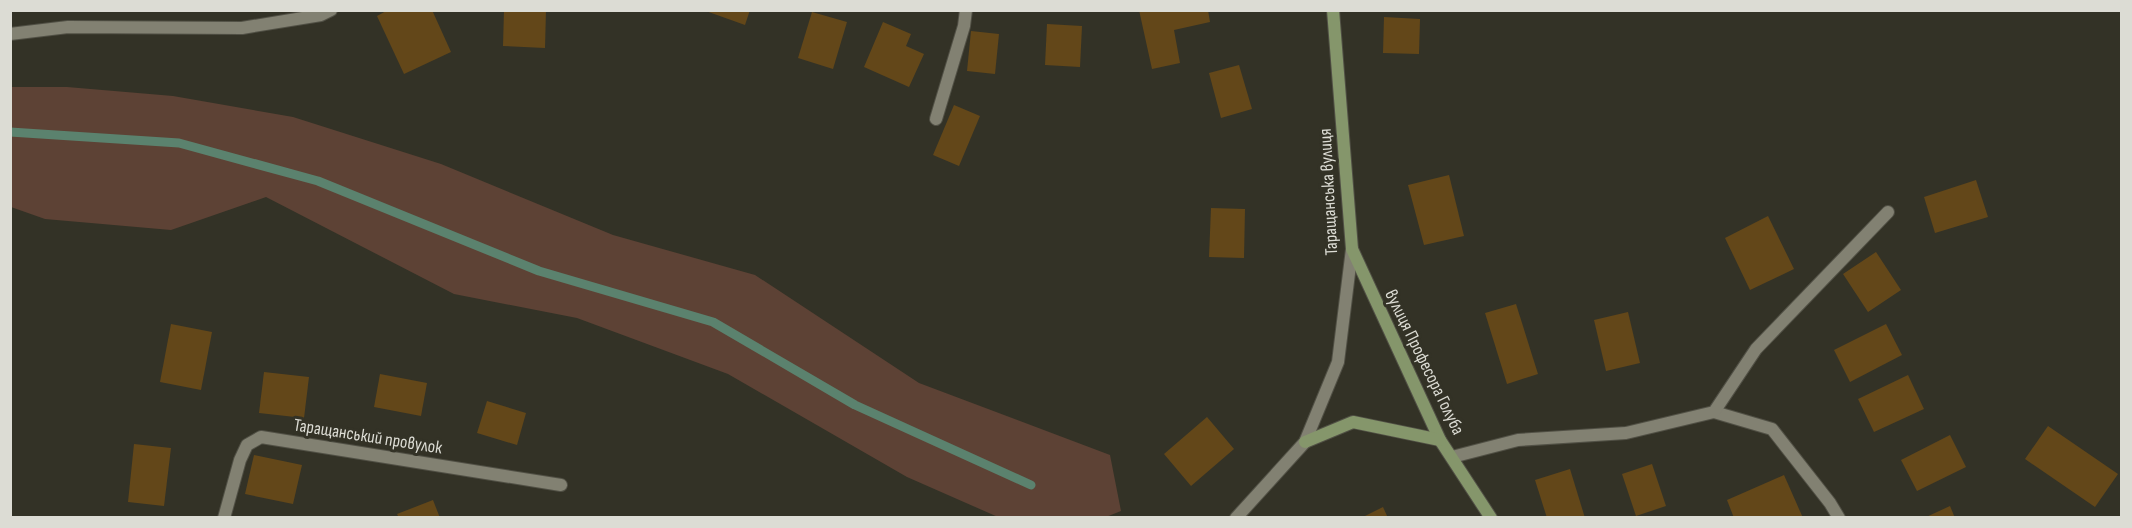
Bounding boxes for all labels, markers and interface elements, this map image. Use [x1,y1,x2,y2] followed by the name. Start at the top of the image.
[1315,128,1342,256] street label: Таращанська вулиця
[1380,286,1469,438] street label: вулиця Професора Голуба
[292,414,444,459] street label: Таращанський провулок

